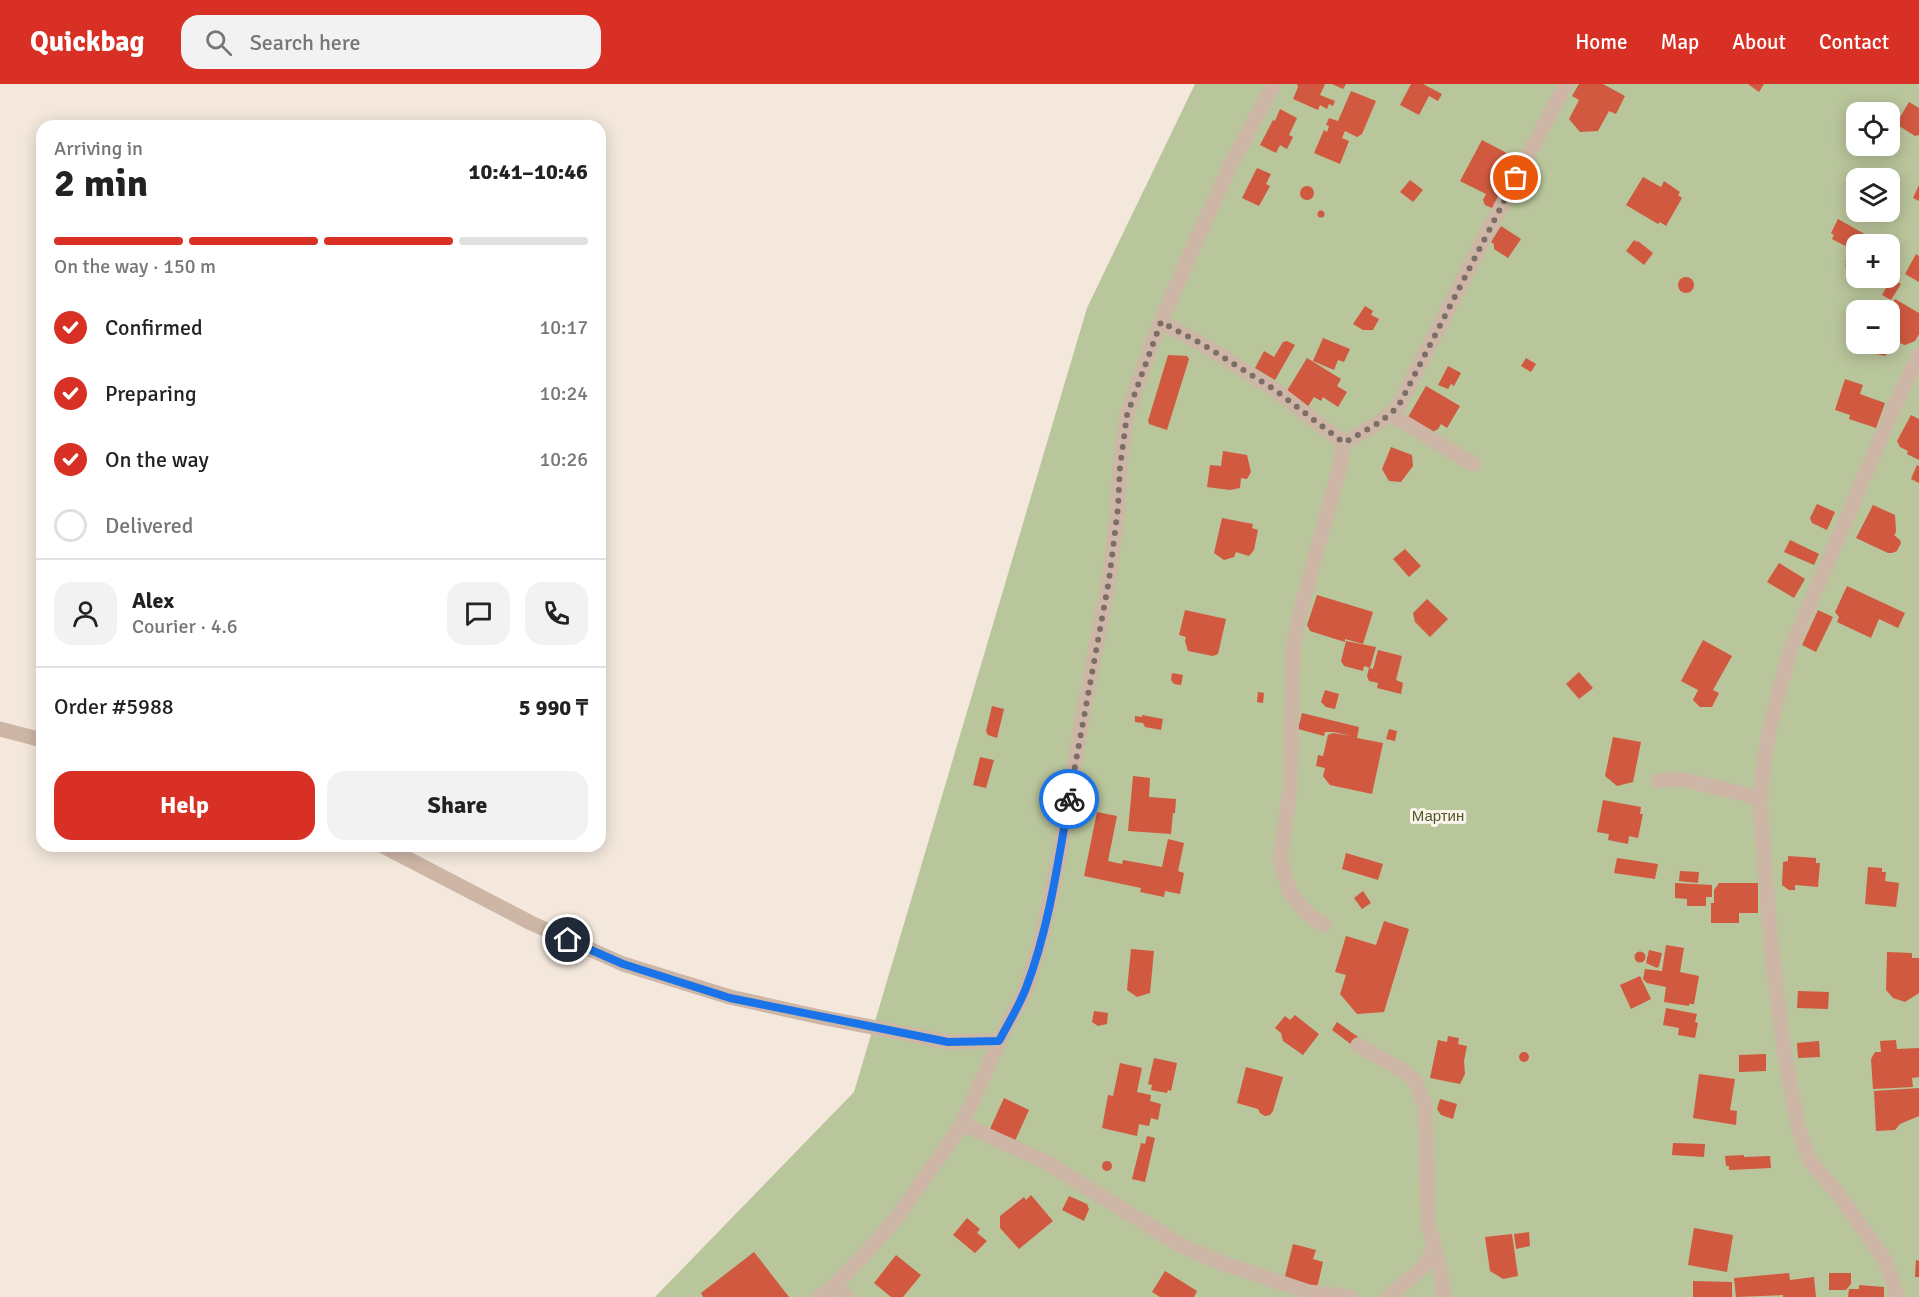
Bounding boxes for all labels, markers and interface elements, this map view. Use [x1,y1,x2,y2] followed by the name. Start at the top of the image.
[181,15,601,69] search box
[30,25,145,59] text: Quickbag
[202,26,235,59] icon: search
[250,29,361,56] text: Search here
[1575,29,1628,55] text: Home
[1661,29,1699,55] text: Map
[1732,29,1786,55] text: About
[1819,29,1889,55] text: Contact
[1846,102,1900,354] map controls
[1846,102,1900,156] button: locate
[54,136,143,161] text: Arriving in
[1490,152,1541,203] pin
[469,158,588,185] text: 10:41–10:46
[54,159,148,207] text: 2 min
[1499,161,1532,194] icon: bag
[1846,168,1900,222] button: layers
[1846,234,1900,288] button: +
[54,254,216,279] text: On the way · 150 m
[1846,300,1900,354] button: −
[54,311,87,344] icon: check
[105,314,203,341] text: Confirmed
[539,315,588,340] text: 10:17
[54,377,87,410] icon: check
[105,380,197,407] text: Preparing
[539,381,588,406] text: 10:24
[54,443,87,476] icon: check
[105,446,209,473] text: On the way
[539,447,588,472] text: 10:26
[105,512,193,539] text: Delivered
[54,582,117,645] button: person
[447,582,510,645] button: chat
[525,582,588,645] button: phone
[132,587,174,614] text: Alex
[132,614,238,639] text: Courier · 4.6
[54,693,174,720] text: Order #5988
[519,694,588,721] text: 5 990 ₸
[1039,769,1099,829] courier
[54,771,315,840] button: Help
[327,771,588,840] button: Share
[1053,783,1086,816] icon: bike
[1412,807,1464,825] park label: Мартин
[542,914,593,965] pin
[551,923,584,956] icon: home

